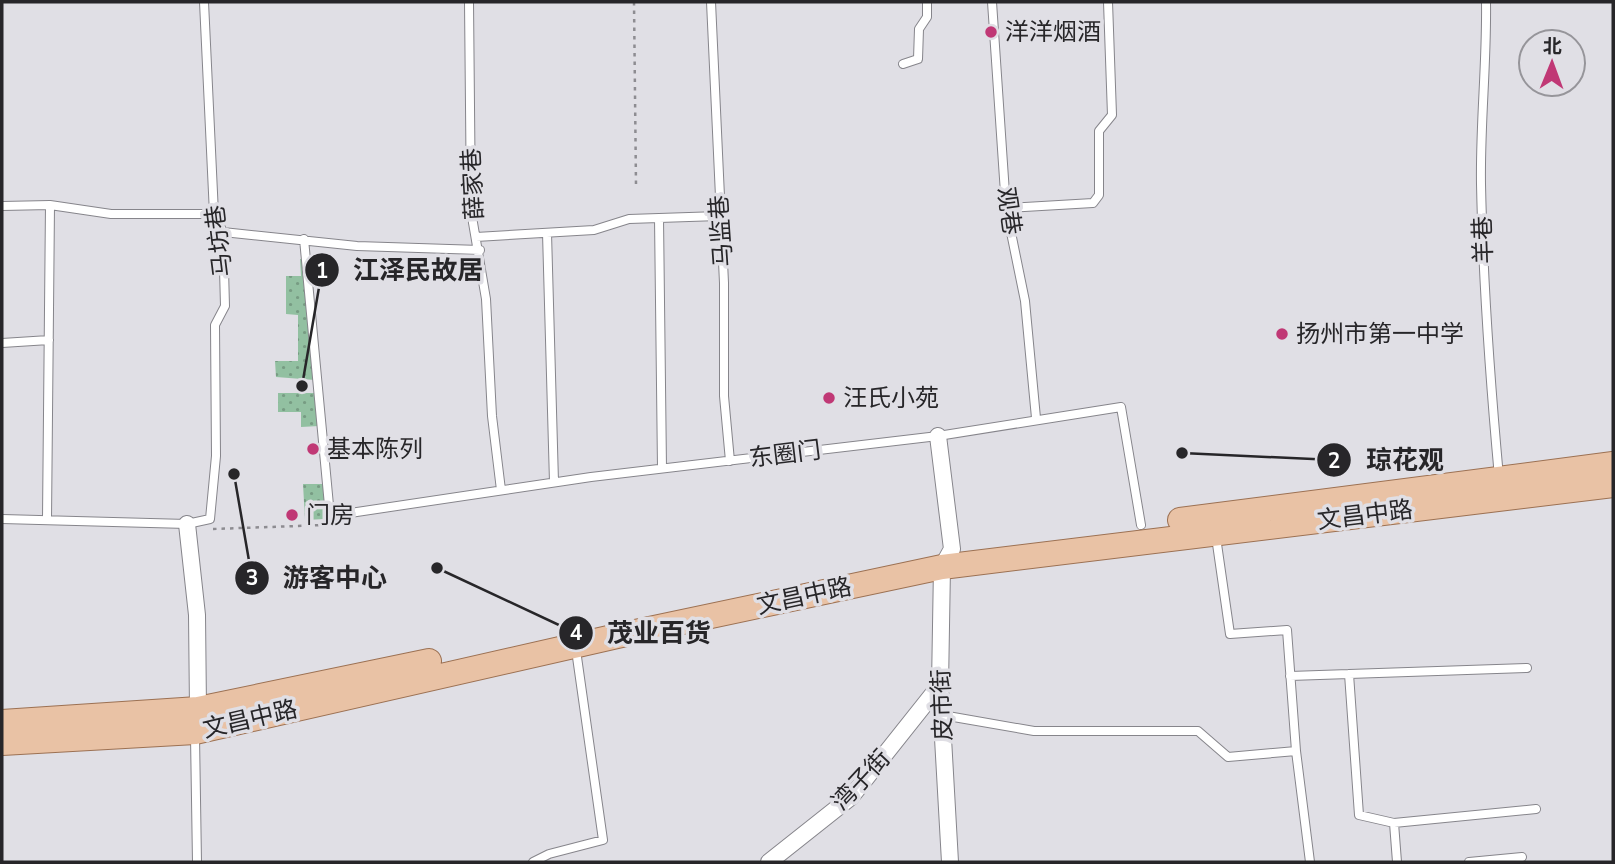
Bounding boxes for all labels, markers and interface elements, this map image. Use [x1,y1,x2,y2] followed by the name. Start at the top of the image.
[1005,16,1101,48] place label: 洋洋烟酒
[983,24,999,40] marker: 洋洋烟酒
[1517,28,1587,98] north arrow
[1543,34,1562,60] text: 北
[455,147,491,221] street label: 薛家巷
[990,185,1028,237] street label: 观巷
[703,194,739,268] street label: 马监巷
[199,203,239,279] street label: 马坊巷
[1466,215,1500,265] street label: 羊巷
[304,247,497,294] callout: 江泽民故居
[353,253,483,288] text: 江泽民故居
[316,257,328,285] text: 1
[1296,318,1464,350] place label: 扬州市第一中学
[1274,326,1290,342] marker: 扬州市第一中学
[843,382,939,414] place label: 汪氏小苑
[821,390,837,406] marker: 汪氏小苑
[327,433,423,465] place label: 基本陈列
[747,434,823,474] street label: 东圈门
[1317,437,1458,484] callout: 琼花观
[305,441,321,457] marker: 基本陈列
[1366,443,1444,478] text: 琼花观
[1328,447,1340,475] text: 2
[1315,493,1415,537] street label: 文昌中路
[306,499,354,531] place label: 门房
[284,507,300,523] marker: 门房
[234,555,401,602] callout: 游客中心
[283,561,387,596] text: 游客中心
[246,564,258,592] text: 3
[754,570,854,622] street label: 文昌中路
[558,609,725,656] callout: 茂业百货
[607,616,711,651] text: 茂业百货
[570,619,583,647] text: 4
[925,668,959,742] street label: 皮市街
[200,693,300,745] street label: 文昌中路
[825,743,897,817] street label: 湾子街

